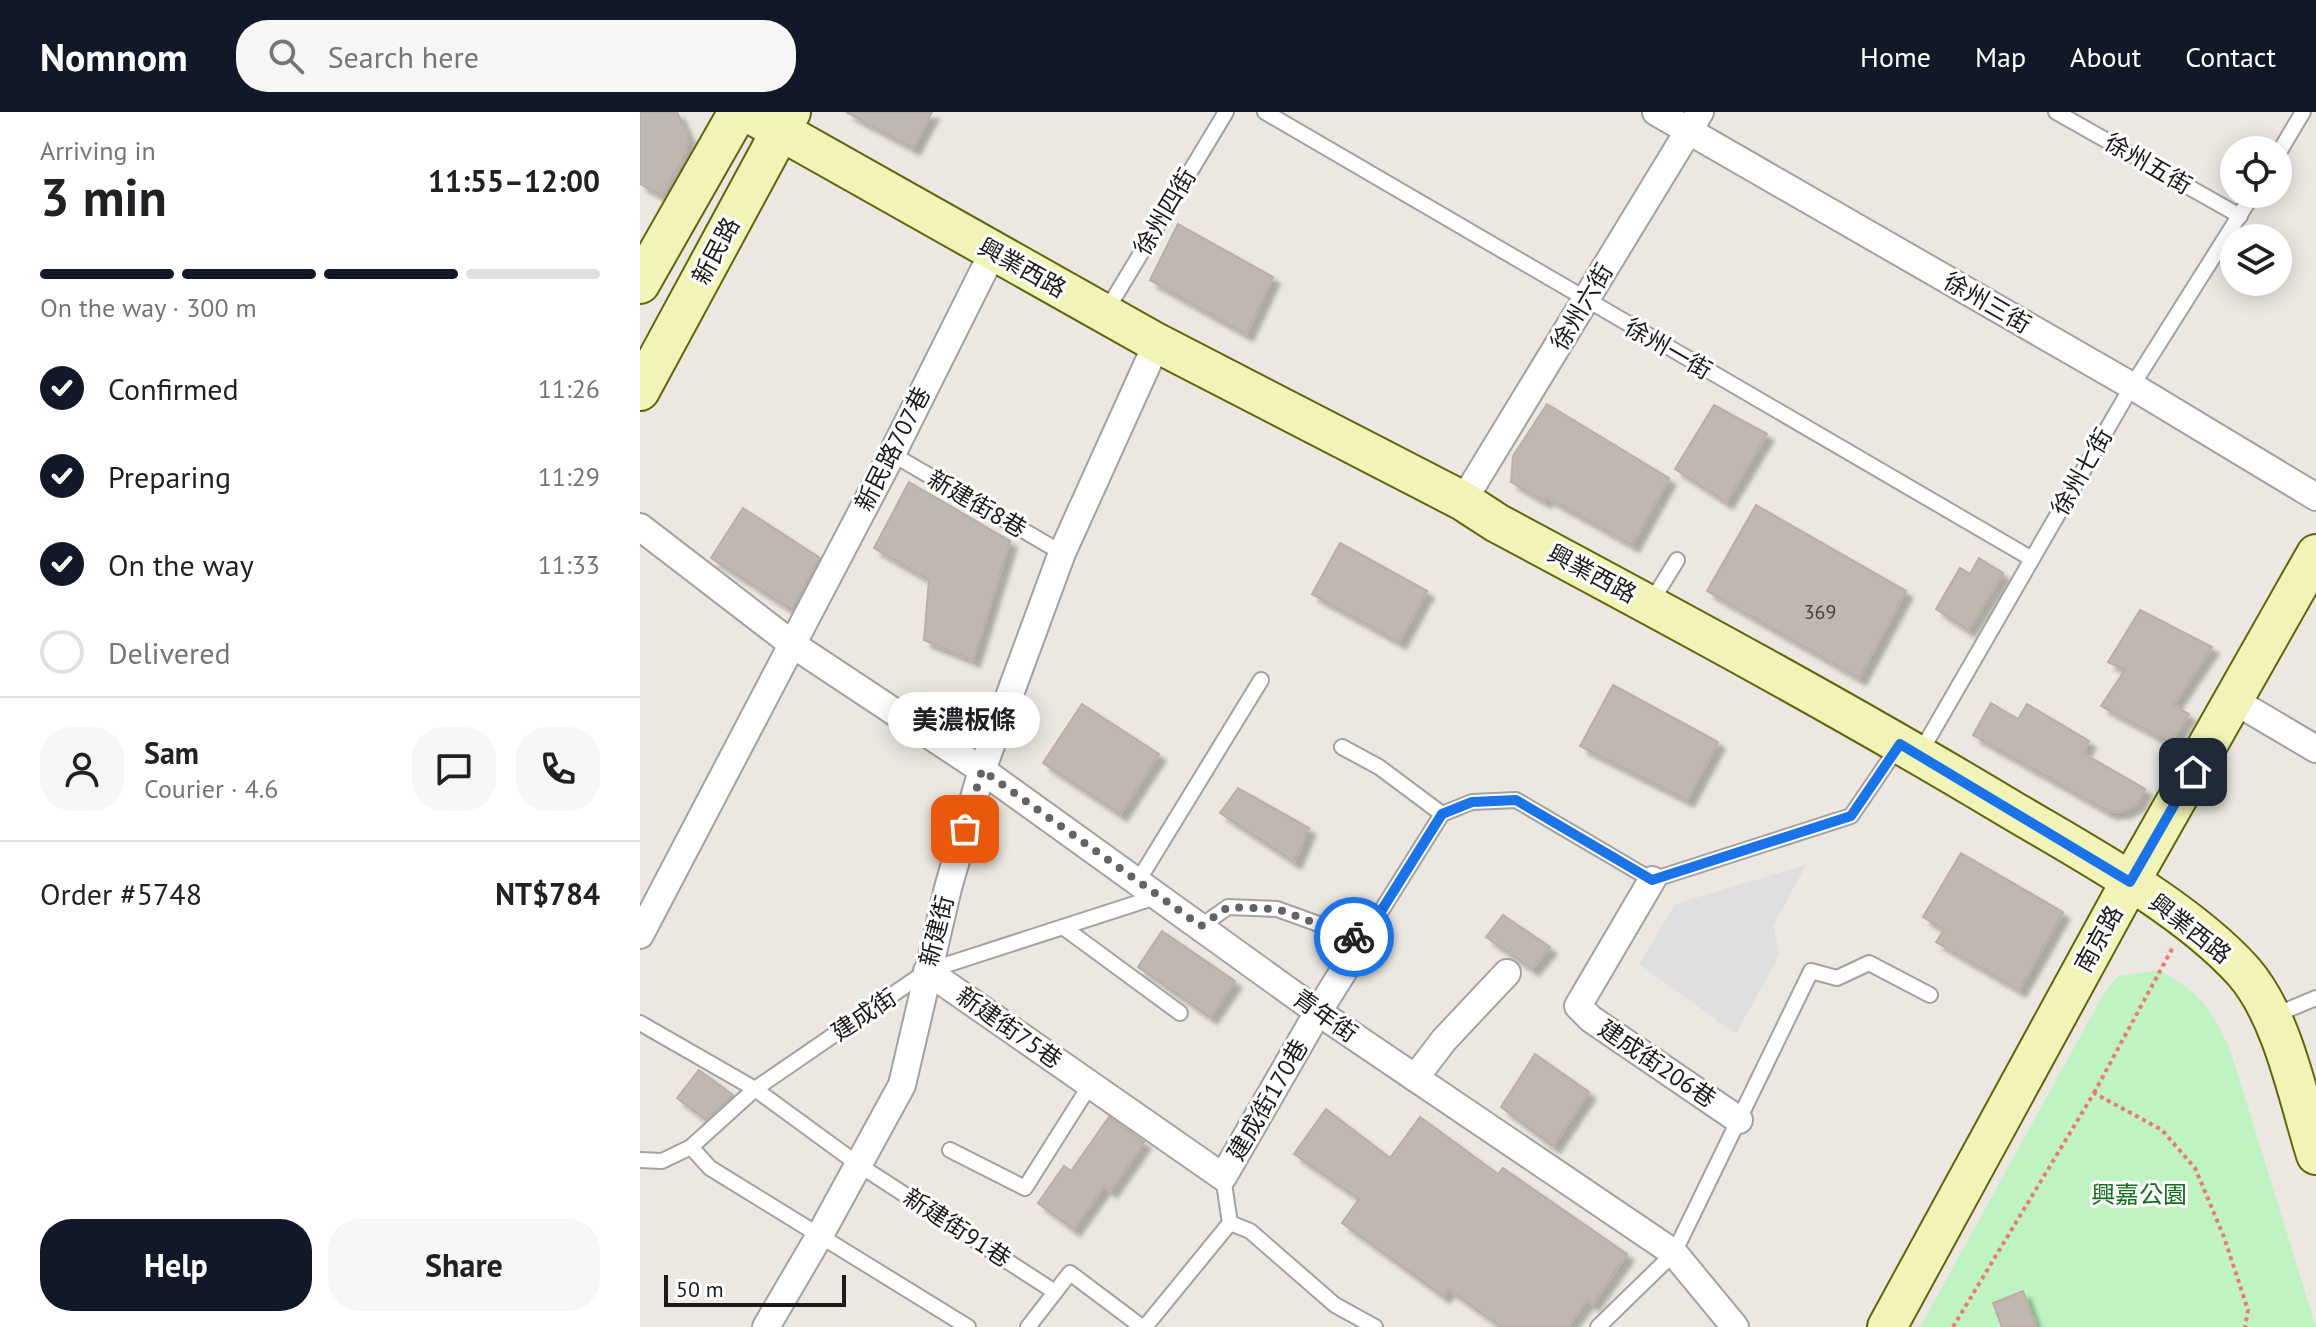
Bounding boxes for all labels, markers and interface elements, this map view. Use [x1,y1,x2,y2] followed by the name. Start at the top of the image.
[236,20,796,92] search box
[40,32,188,81] text: Nomnom
[264,34,308,78] icon: search
[328,37,479,76] text: Search here
[1860,38,1931,75] text: Home
[1975,38,2026,75] text: Map
[2070,38,2141,75] text: About
[2185,38,2276,75] text: Contact
[2099,126,2198,201] street label: 徐州五街
[40,134,156,167] text: Arriving in
[2220,136,2292,296] map controls
[2220,136,2292,208] button: locate
[428,161,600,200] text: 11:55–12:00
[40,163,167,230] text: 3 min
[1127,163,1203,261] street label: 徐州四街
[685,212,746,290] street label: 新民路
[2220,224,2292,296] button: layers
[973,231,1072,304] street label: 興業西路
[1544,258,1620,356] street label: 徐州六街
[1938,265,2037,340] street label: 徐州三街
[40,291,257,324] text: On the way · 300 m
[1619,311,1718,386] street label: 徐州一街
[40,366,84,410] icon: check
[108,369,239,408] text: Confirmed
[538,372,600,405] text: 11:26
[848,381,937,516] street label: 新民路707巷
[2044,422,2119,521] street label: 徐州七街
[40,454,84,498] icon: check
[108,457,231,496] text: Preparing
[538,460,600,493] text: 11:29
[922,463,1032,544] street label: 新建街8巷
[1543,537,1642,610] street label: 興業西路
[40,542,84,586] icon: check
[108,545,254,584] text: On the way
[538,548,600,581] text: 11:33
[1804,599,1836,625] house number: 369
[108,633,231,672] text: Delivered
[889,693,1041,749] callout: 美濃板條
[912,703,1016,736] text: 美濃板條
[40,727,124,811] button: person
[412,727,496,811] button: chat
[516,727,600,811] button: phone
[144,733,199,772] text: Sam
[2159,738,2227,806] pin
[2171,750,2215,794] icon: home
[144,772,278,805] text: Courier · 4.6
[931,795,999,863] pin
[943,807,987,851] icon: bag
[40,874,202,913] text: Order #5748
[495,874,600,913] text: NT$784
[2143,887,2238,970] street label: 興業西路
[913,892,960,970] street label: 新建街
[1314,897,1394,977] courier
[2068,900,2130,978] street label: 南京路
[1332,915,1376,959] icon: bike
[950,980,1068,1075] street label: 新建街75巷
[825,982,902,1048] street label: 建成街
[1287,982,1364,1049] street label: 青年街
[1593,1013,1722,1114] street label: 建成街206巷
[1220,1033,1315,1166] street label: 建成街170巷
[2091,1179,2187,1210] park label: 興嘉公園
[898,1181,1017,1274] street label: 新建街91巷
[40,1219,312,1311] button: Help
[328,1219,600,1311] button: Share
[664,1271,846,1307] scale bar
[676,1275,724,1303] text: 50 m

